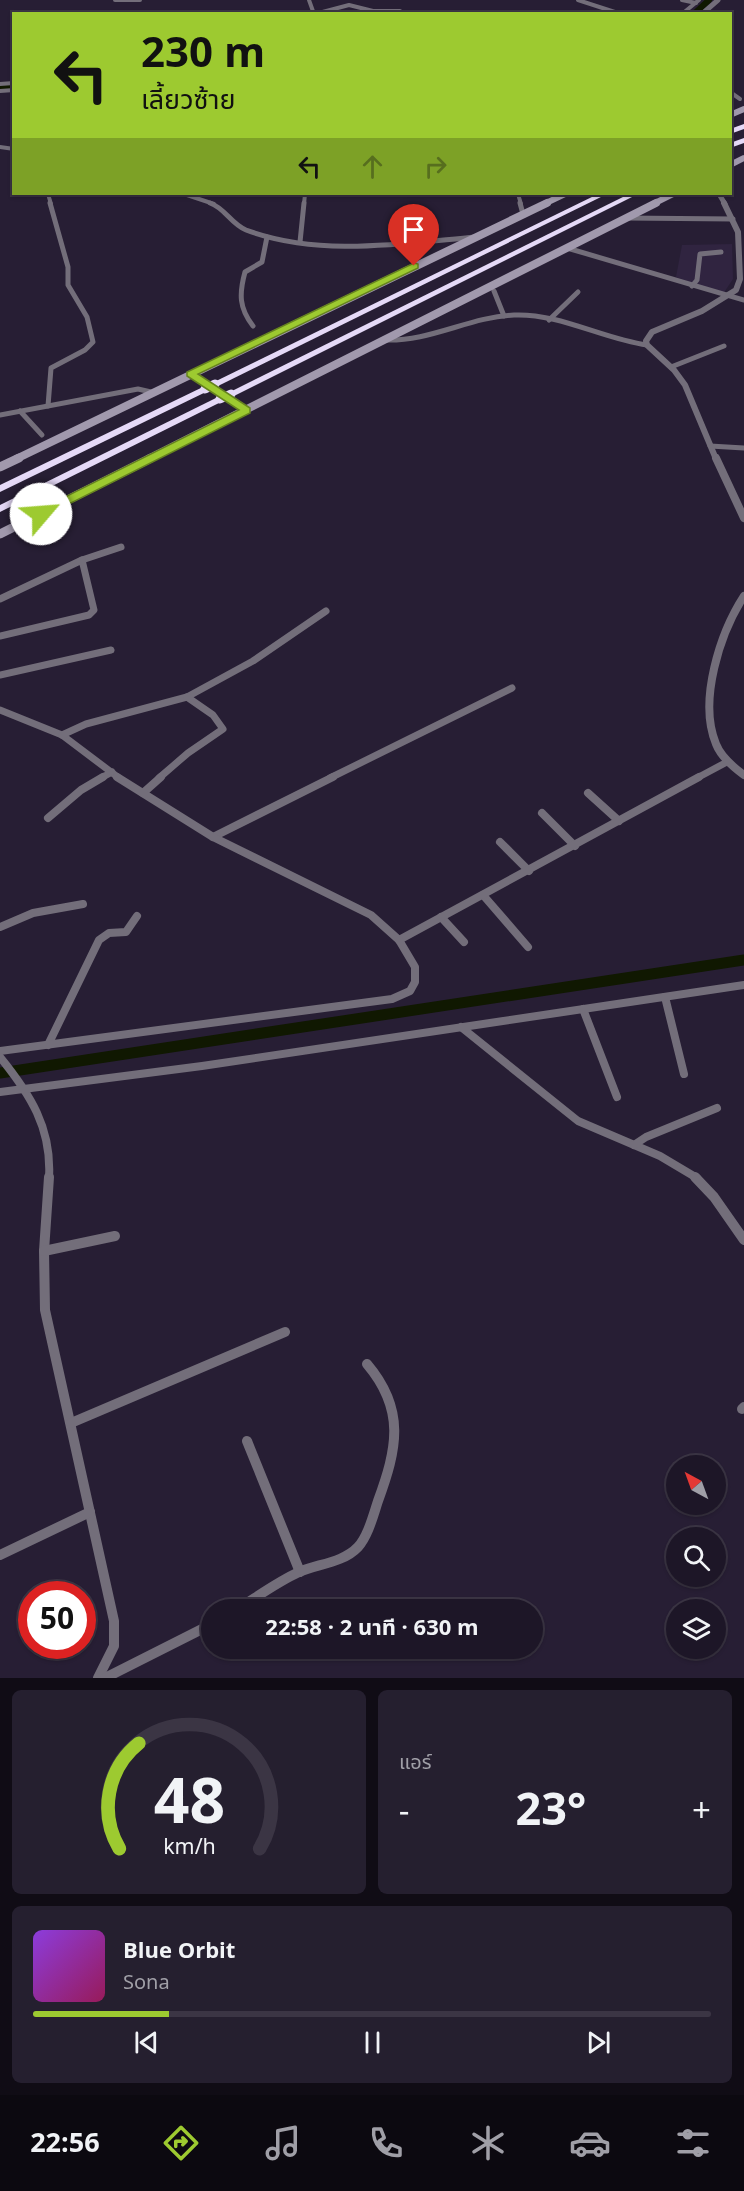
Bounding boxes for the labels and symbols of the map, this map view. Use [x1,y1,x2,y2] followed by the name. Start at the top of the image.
[388,204,439,266] pin
[9,482,73,546] position arrow
[666,1455,726,1515] north arrow
[18,1581,96,1659] speed limit sign: 50

